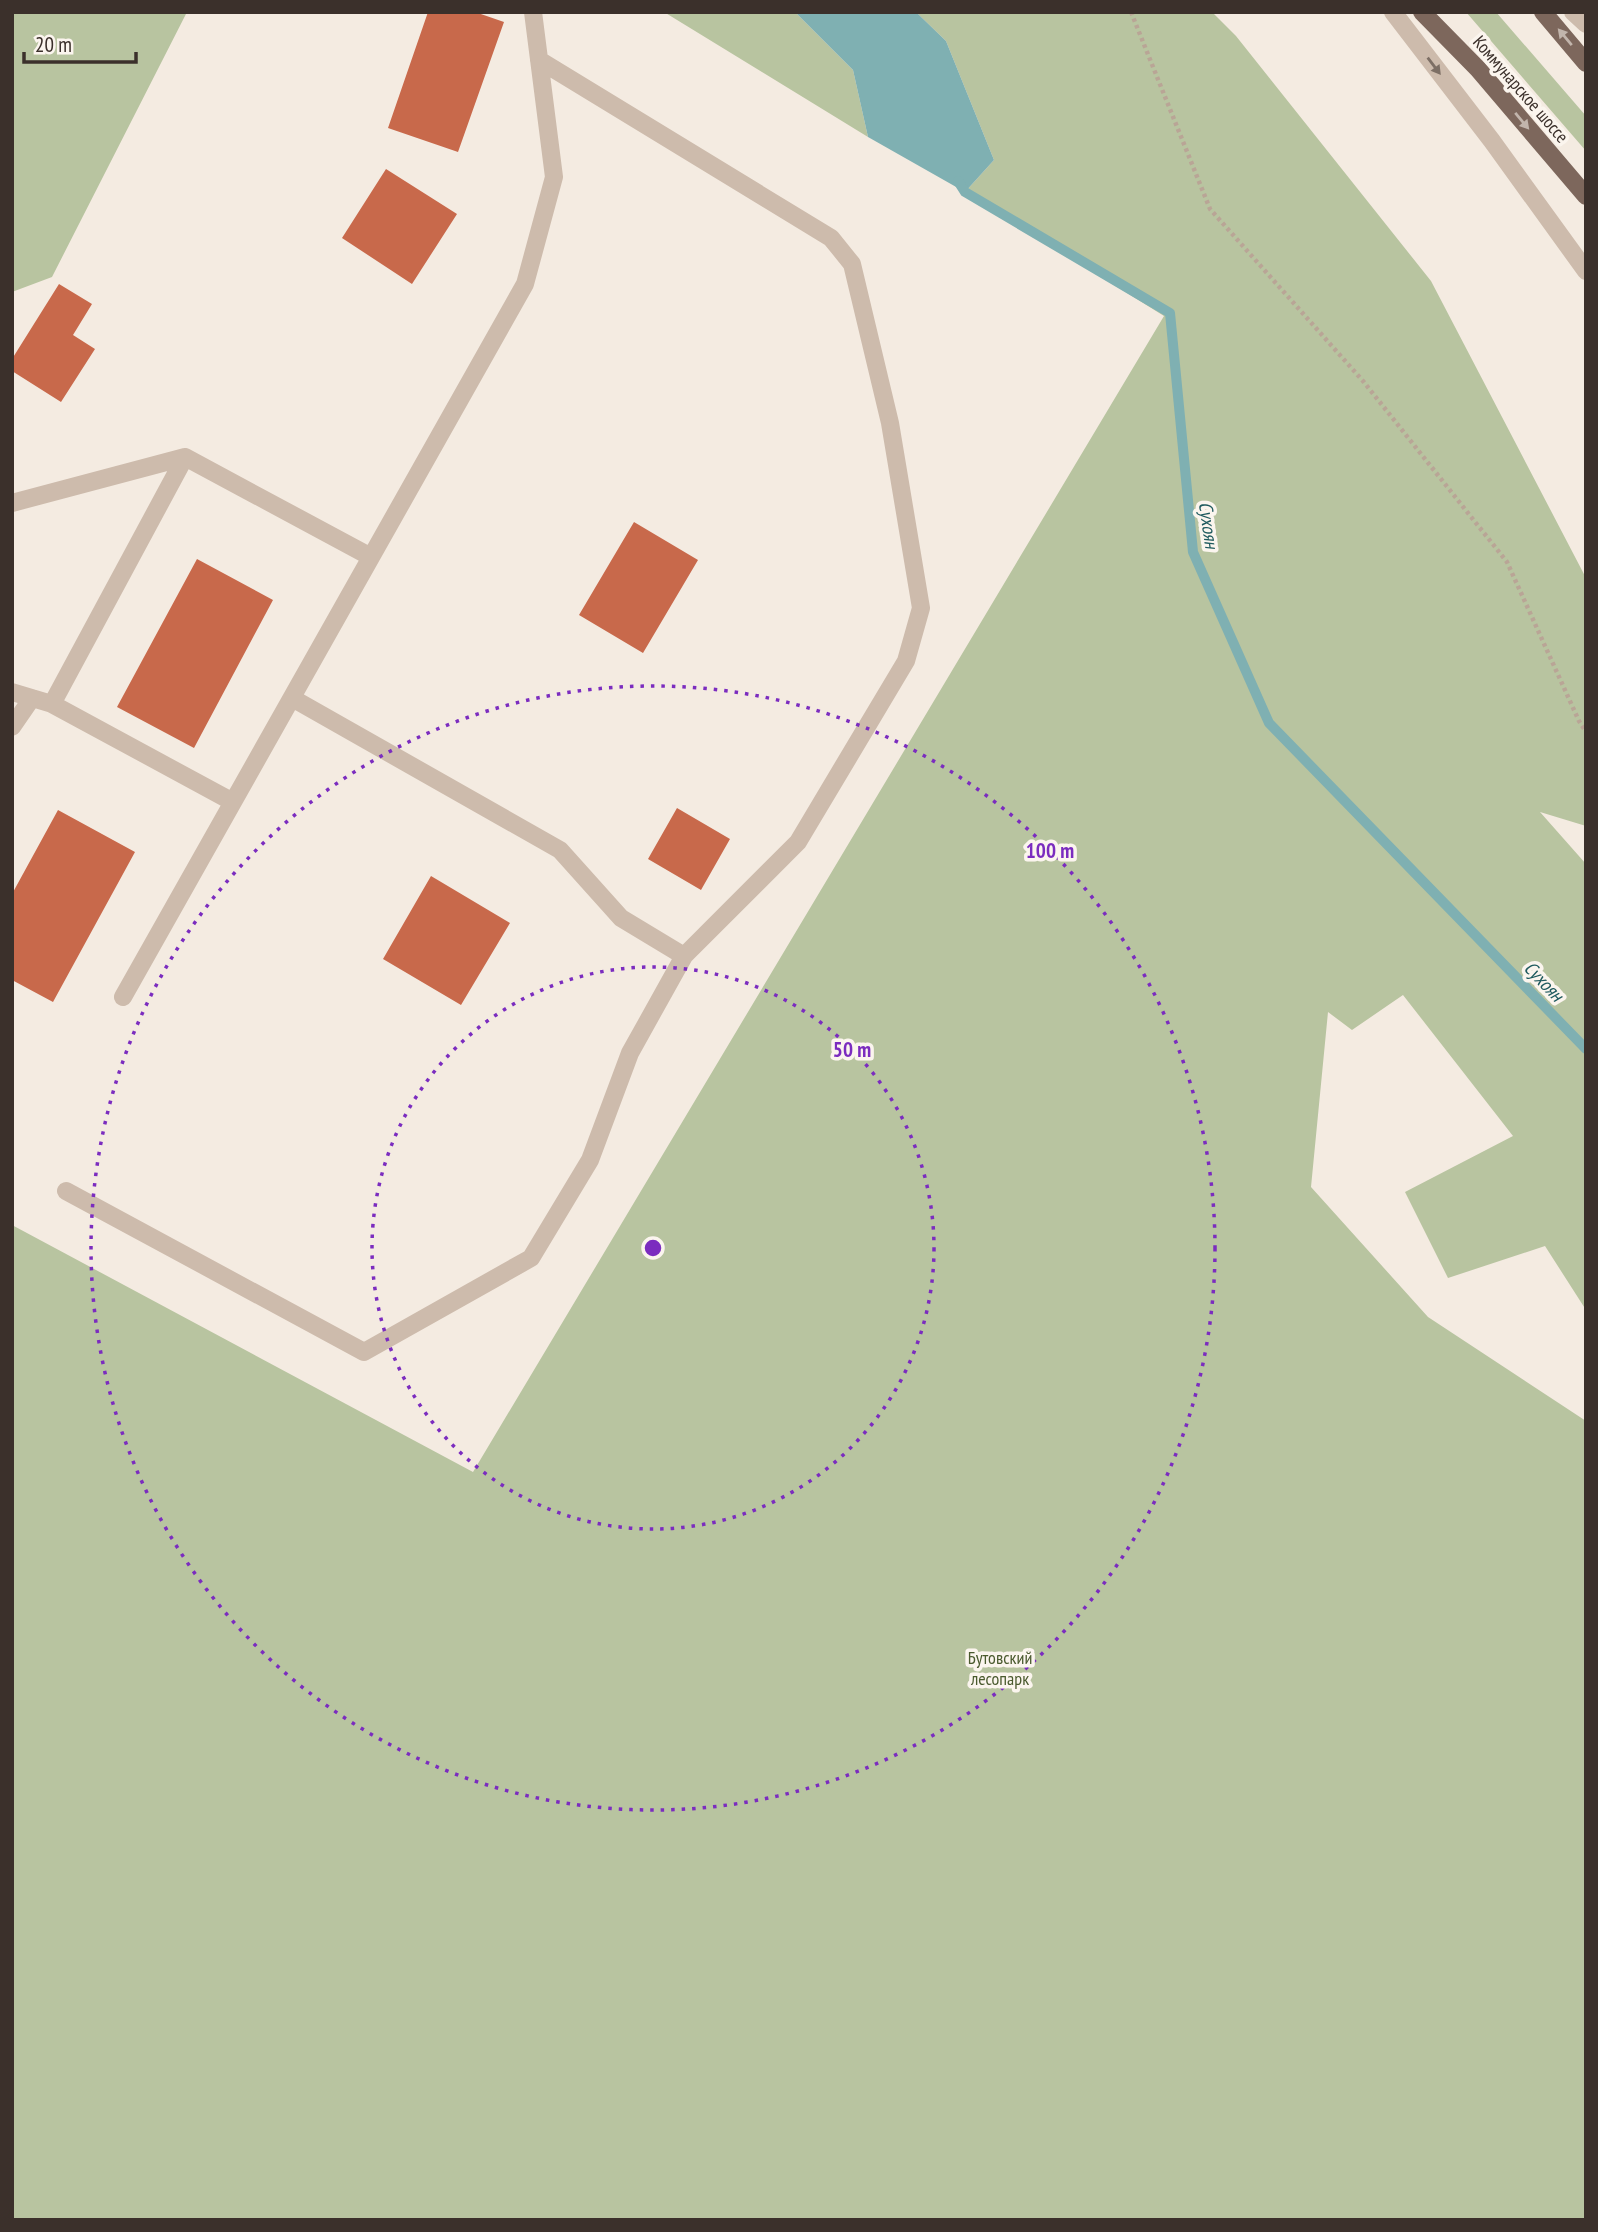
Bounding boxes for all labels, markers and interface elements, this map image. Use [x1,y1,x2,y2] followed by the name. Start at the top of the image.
[24,21,136,65] scale bar
[1557,29,1572,47] one-way arrow
[35,31,72,58] text: 20 m
[1468,31,1574,147] street label: Коммунарское шоссе
[1427,57,1442,75] one-way arrow
[1514,112,1529,129] one-way arrow
[1194,500,1224,552] water label: Сухоян
[1026,837,1074,864] text: 100 m
[1519,956,1570,1008] water label: Сухоян
[833,1036,871,1063] text: 50 m
[641,1236,665,1260] centre of rings
[968,1646,1032,1690] park label: Бутовский лесопарк

